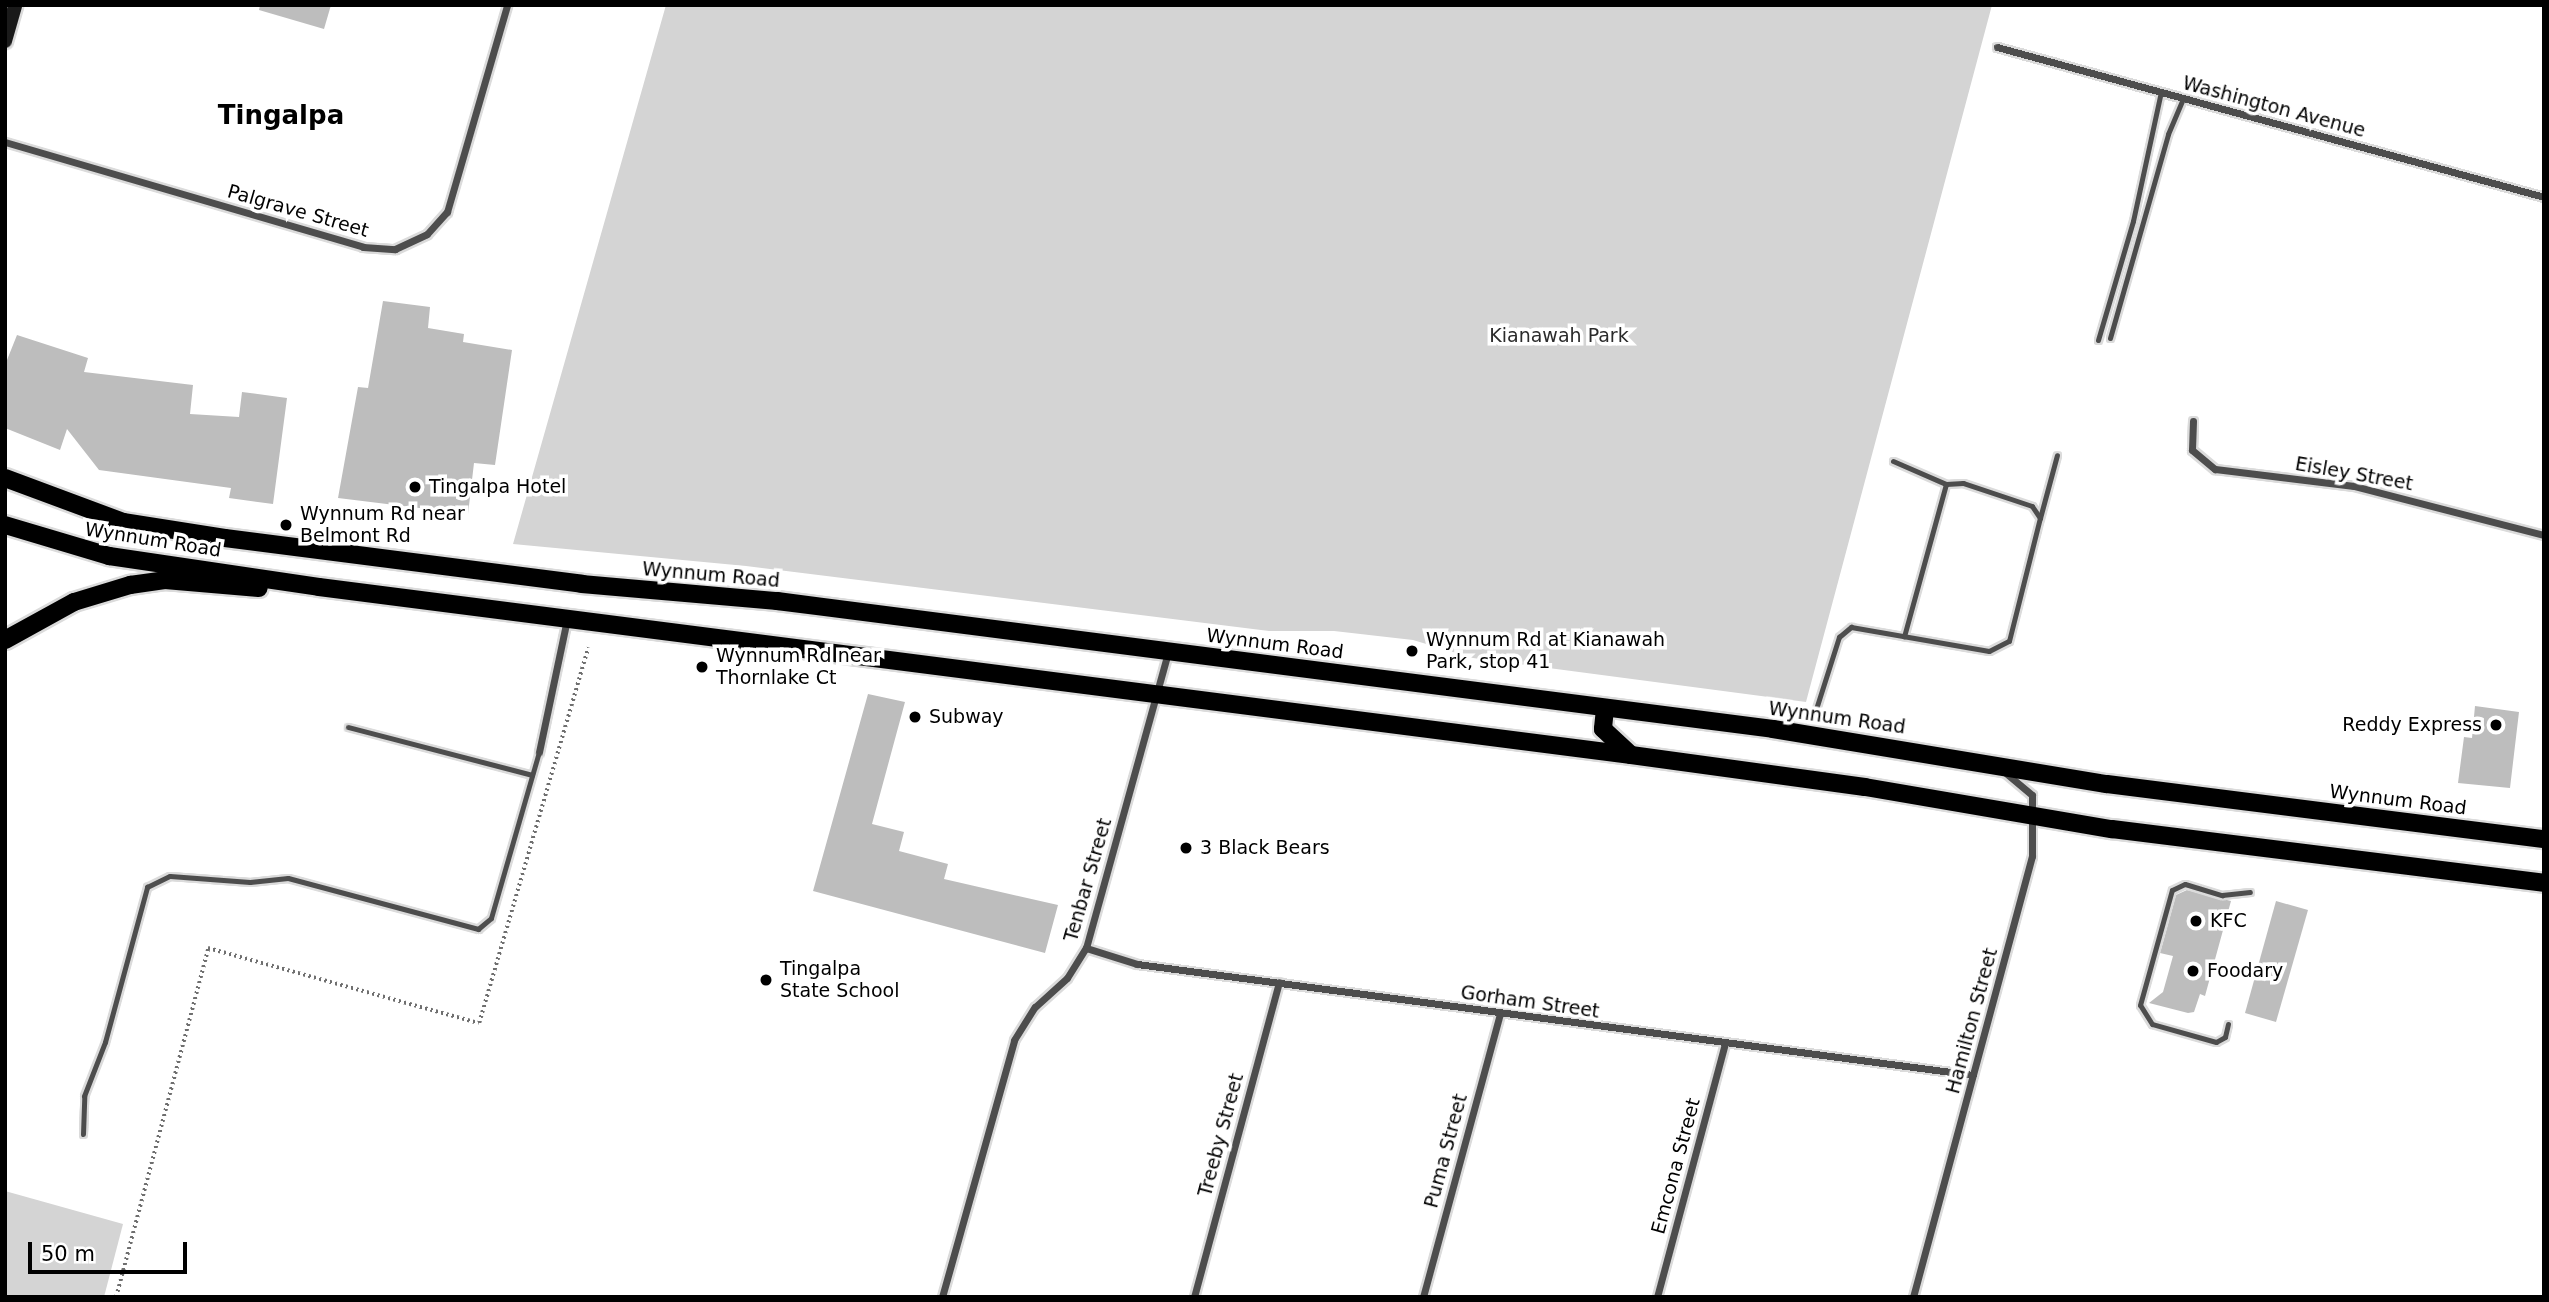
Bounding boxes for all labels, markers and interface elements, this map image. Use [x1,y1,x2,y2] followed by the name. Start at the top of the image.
[2180,72,2368,142] street label: Washington Avenue
[218,100,344,132] district label: Tingalpa
[225,180,371,242] street label: Palgrave Street
[1489,325,1629,347] park label: Kianawah Park
[2293,452,2415,496] street label: Eisley Street
[429,476,566,498] place label: Tingalpa Hotel
[407,479,423,495] marker: Tingalpa Hotel
[300,503,465,547] place label: Wynnum Rd near Belmont Rd
[278,517,294,533] marker: Wynnum Rd near Belmont Rd
[83,518,223,562] street label: Wynnum Road
[641,558,781,592] street label: Wynnum Road
[1205,624,1345,664] street label: Wynnum Road
[1426,629,1665,673] place label: Wynnum Rd at Kianawah Park, stop 41
[1404,643,1420,659] marker: Wynnum Rd at Kianawah Park, stop 41
[716,645,881,689] place label: Wynnum Rd near Thornlake Ct
[694,659,710,675] marker: Wynnum Rd near Thornlake Ct
[1767,697,1907,739] street label: Wynnum Road
[929,706,1004,728] place label: Subway
[907,709,923,725] marker: Subway
[2342,714,2482,736] place label: Reddy Express
[2488,717,2504,733] marker: Reddy Express
[2328,780,2468,820] street label: Wynnum Road
[1059,816,1117,944] street label: Tenbar Street
[1200,837,1330,859] place label: 3 Black Bears
[1178,840,1194,856] marker: 3 Black Bears
[2210,910,2247,932] place label: KFC
[2188,913,2204,929] marker: KFC
[1942,946,2002,1096] street label: Hamilton Street
[780,958,899,1002] place label: Tingalpa State School
[2207,960,2283,982] place label: Foodary
[2185,963,2201,979] marker: Foodary
[758,972,774,988] marker: Tingalpa State School
[1459,981,1601,1023] street label: Gorham Street
[1194,1071,1248,1199] street label: Treeby Street
[1420,1091,1472,1211] street label: Puma Street
[1647,1095,1705,1237] street label: Emcona Street
[32,1228,191,1272] scale bar
[41,1242,95,1266] text: 50 m

